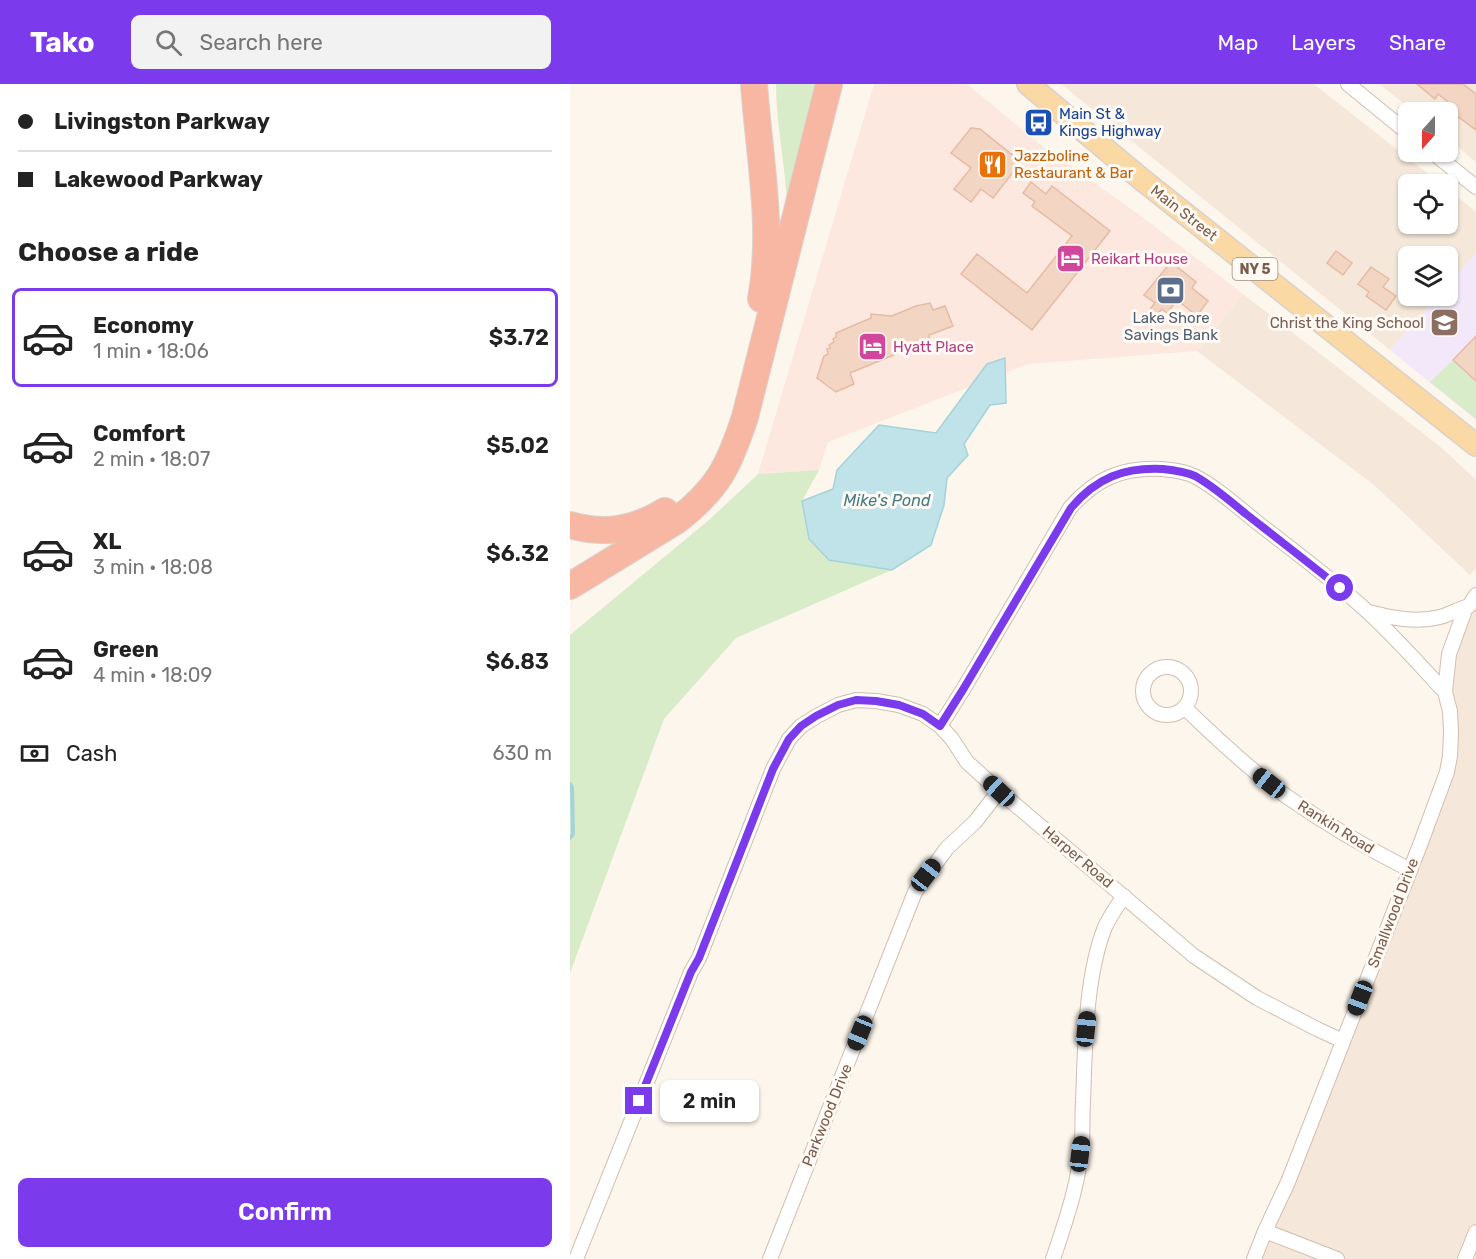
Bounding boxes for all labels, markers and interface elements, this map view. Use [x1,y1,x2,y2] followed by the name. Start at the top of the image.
[131,15,551,69] search box
[30,26,95,59] text: Tako
[152,26,185,59] icon: search
[200,29,323,56] text: Search here
[1217,30,1258,55] text: Map
[1291,30,1356,55] text: Layers
[1389,30,1446,55] text: Share
[1398,102,1458,162] north arrow
[1398,102,1458,306] map controls
[1059,105,1162,140] place label: Main St & Kings Highway
[1022,107,1054,139] bus stop icon: Main St & Kings Highway
[54,108,270,135] text: Livingston Parkway
[1014,147,1134,182] place label: Jazzboline Restaurant & Bar
[977,149,1009,181] restaurant icon: Jazzboline Restaurant & Bar
[54,166,263,193] text: Lakewood Parkway
[1398,174,1458,234] button: locate
[1147,181,1221,245] street label: Main Street
[18,236,199,268] text: Choose a ride
[1054,243,1086,275] hotel icon: Reikart House
[1398,246,1458,306] button: layers
[1091,250,1188,268] place label: Reikart House
[1232,258,1278,280] road number: NY 5
[1155,275,1187,307] bank icon: Lake Shore Savings Bank
[1429,307,1461,339] school or university icon: Christ the King School
[1124,309,1218,344] place label: Lake Shore Savings Bank
[21,311,75,365] icon: car
[93,312,194,339] text: Economy
[1270,314,1424,332] place label: Christ the King School
[489,324,549,351] text: $3.72
[856,331,888,363] hotel icon: Hyatt Place
[893,338,974,356] place label: Hyatt Place
[93,339,209,363] text: 1 min · 18:06
[21,419,75,473] icon: car
[93,420,185,447] text: Comfort
[486,432,549,459] text: $5.02
[93,447,210,471] text: 2 min · 18:07
[844,491,931,510] water label: Mike's Pond
[21,527,75,581] icon: car
[93,528,121,555] text: XL
[486,540,549,567] text: $6.32
[93,555,213,579] text: 3 min · 18:08
[1326,574,1353,601] route start
[21,635,75,689] icon: car
[93,636,159,663] text: Green
[486,648,549,675] text: $6.83
[93,663,212,687] text: 4 min · 18:09
[18,737,51,770] icon: cash
[66,740,117,767] text: Cash
[493,741,552,765] text: 630 m
[1249,765,1289,801] car
[980,772,1018,810] car
[1294,796,1378,858] street label: Rankin Road
[1039,822,1117,892] street label: Harper Road
[908,855,944,895] car
[1364,856,1422,970] street label: Smallwood Drive
[1345,978,1375,1018] car
[1075,1010,1097,1048] car
[845,1013,875,1053] car
[798,1061,856,1169] street label: Parkwood Drive
[660,1080,759,1122] callout: 2 min
[625,1087,652,1114] route end
[683,1089,736,1113] text: 2 min
[1069,1135,1091,1173] car
[18,1178,552,1247] button: Confirm

